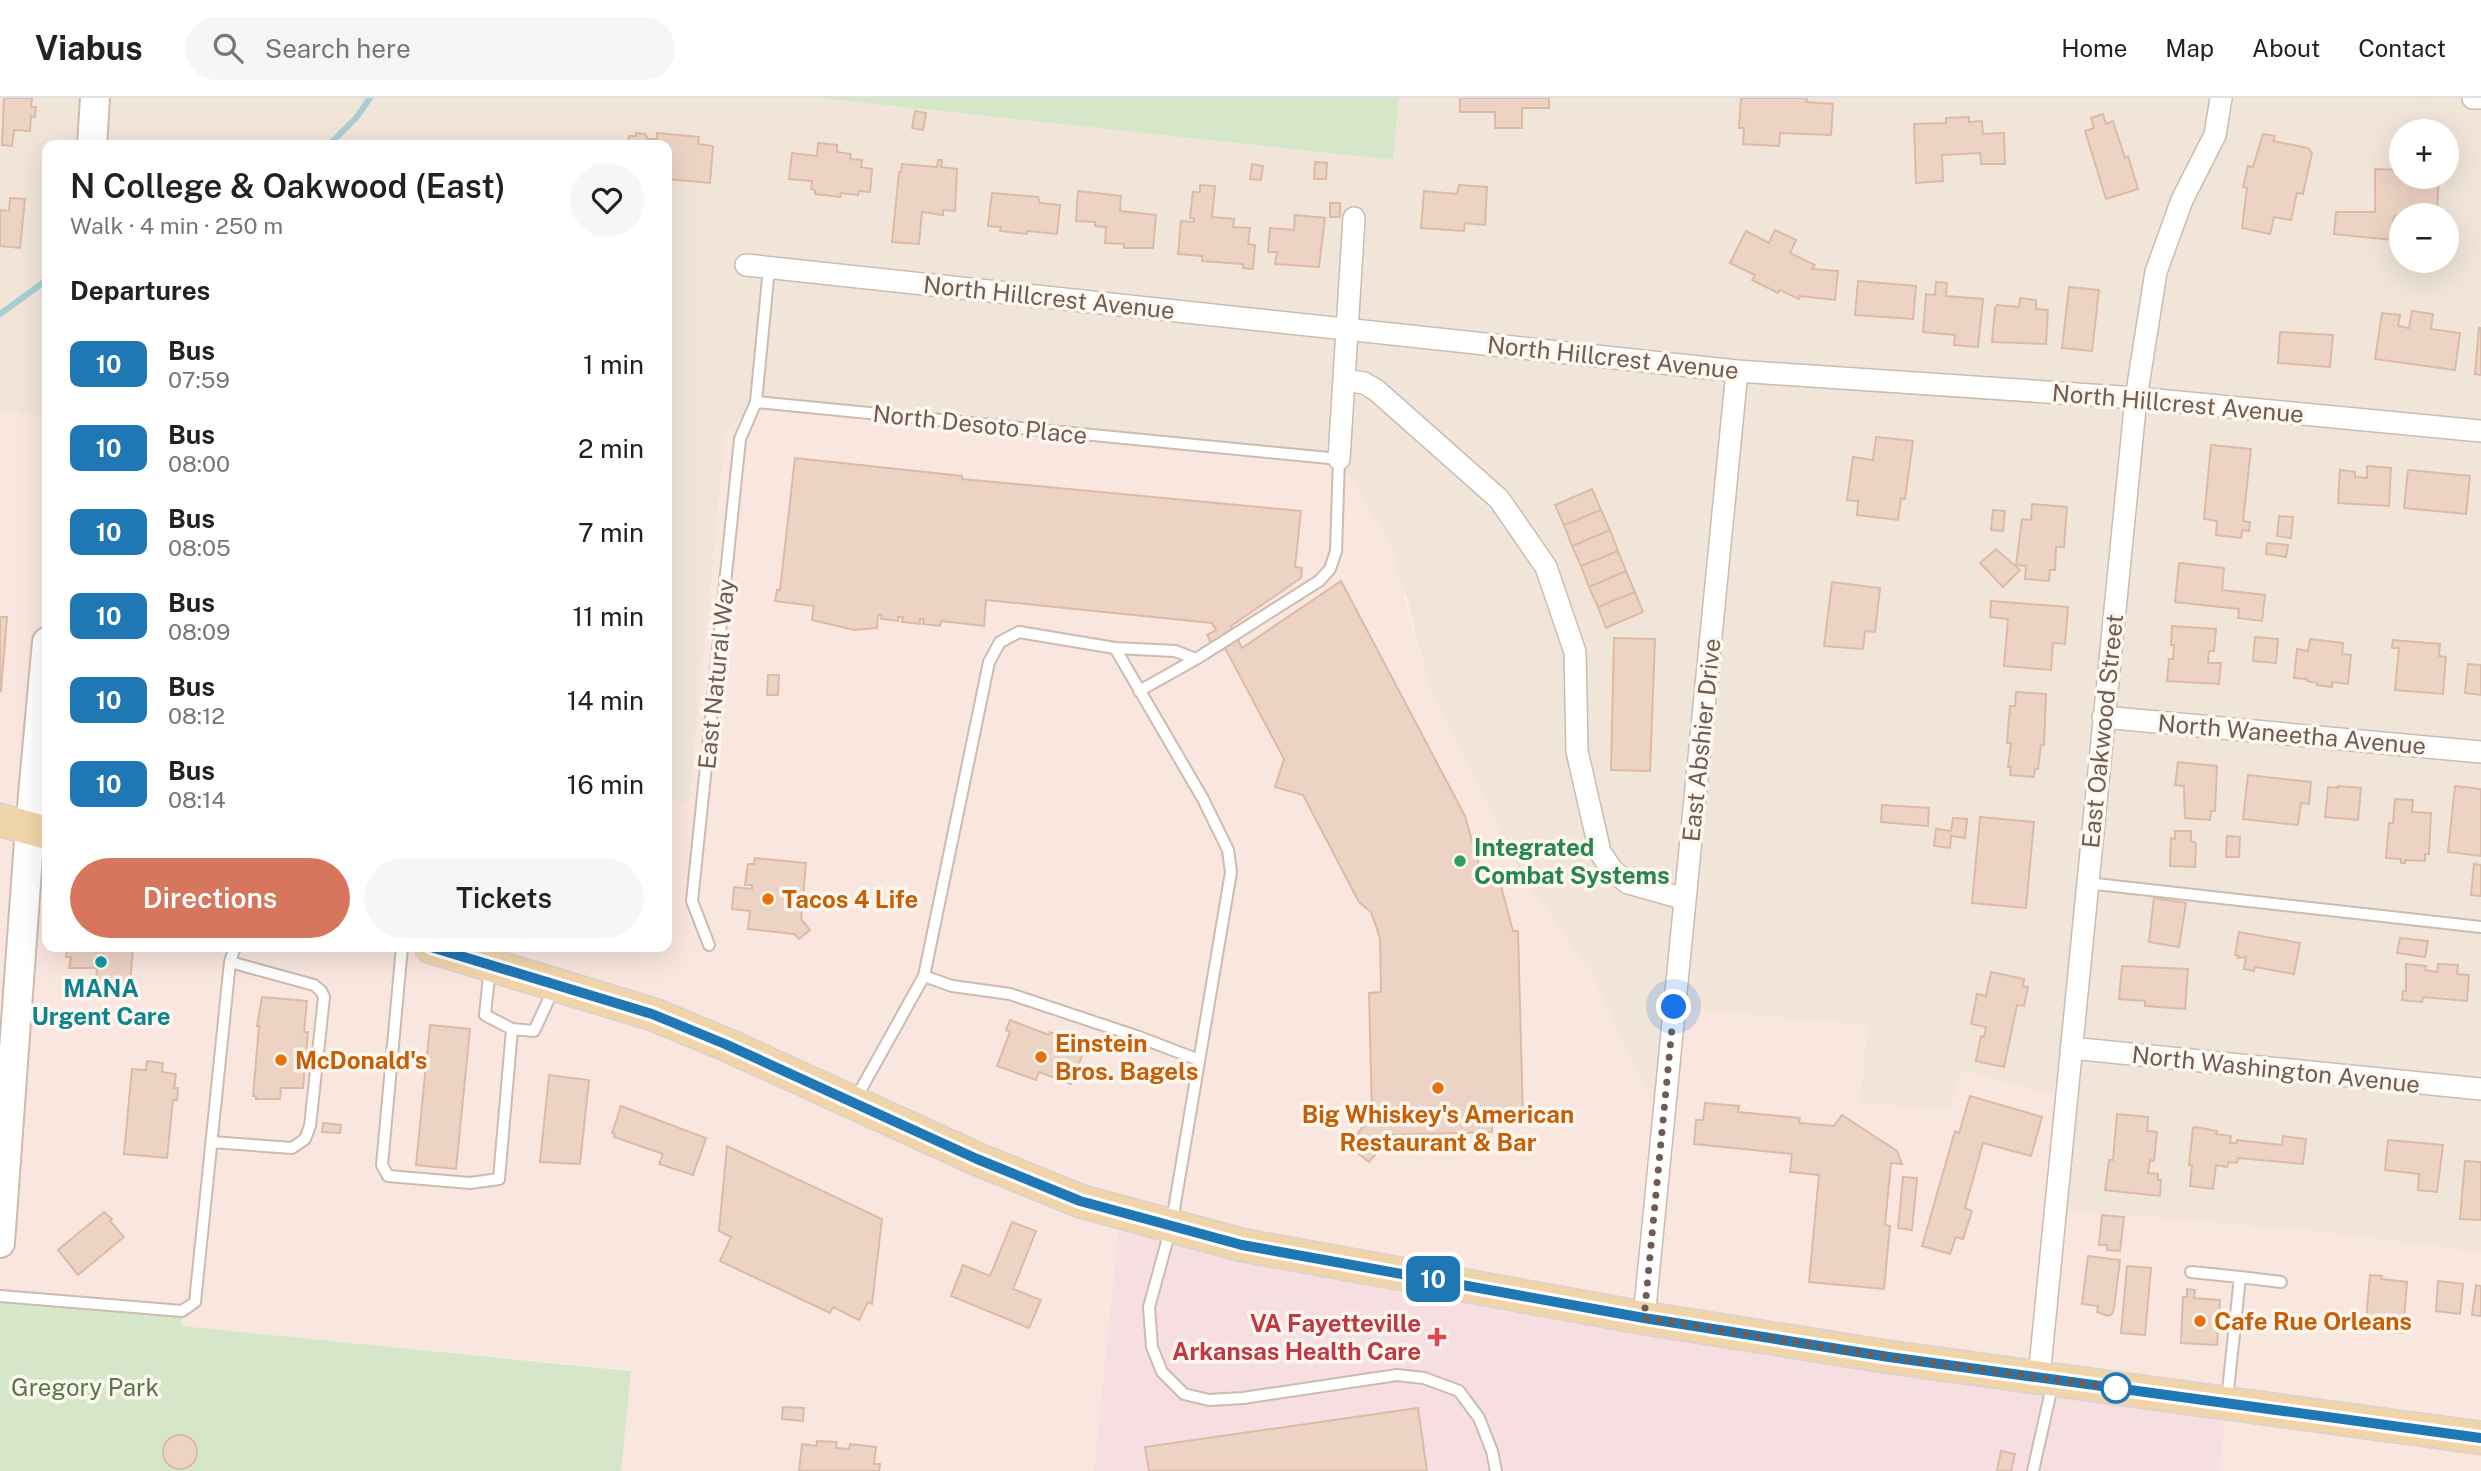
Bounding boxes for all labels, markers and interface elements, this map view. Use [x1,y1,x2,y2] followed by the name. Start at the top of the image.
[185,17,675,80] search box
[35,29,143,67] text: Viabus
[209,29,247,67] icon: search
[265,33,411,64] text: Search here
[2061,34,2127,62] text: Home
[2165,34,2214,62] text: Map
[2252,34,2320,62] text: About
[2358,34,2446,62] text: Contact
[2389,119,2459,273] map controls
[2389,119,2459,189] button: +
[570,163,644,237] button: heart
[70,167,506,205] text: N College & Oakwood (East)
[2389,203,2459,273] button: −
[70,212,283,239] text: Walk · 4 min · 250 m
[922,270,1176,324] street label: North Hillcrest Avenue
[70,275,210,306] text: Departures
[1486,330,1740,384] street label: North Hillcrest Avenue
[168,335,215,366] text: Bus
[583,349,644,380] text: 1 min
[96,350,121,378] text: 10
[168,366,230,393] text: 07:59
[2051,378,2305,428] street label: North Hillcrest Avenue
[871,399,1089,449] street label: North Desoto Place
[168,419,215,450] text: Bus
[578,433,644,464] text: 2 min
[96,434,121,462] text: 10
[168,450,230,477] text: 08:00
[168,503,215,534] text: Bus
[578,517,644,548] text: 7 min
[96,518,121,546] text: 10
[168,534,231,561] text: 08:05
[692,577,740,771] street label: East Natural Way
[168,587,215,618] text: Bus
[572,601,644,632] text: 11 min
[96,602,121,630] text: 10
[2076,613,2128,849] street label: East Oakwood Street
[168,618,230,645] text: 08:09
[1676,637,1726,843] street label: East Abshier Drive
[168,671,215,702] text: Bus
[567,685,644,716] text: 14 min
[96,686,121,714] text: 10
[168,702,225,729] text: 08:12
[2157,708,2427,760] street label: North Waneetha Avenue
[168,755,215,786] text: Bus
[567,769,644,800] text: 16 min
[96,770,121,798] text: 10
[168,786,226,813] text: 08:14
[1474,833,1670,889] place label: Integrated Combat Systems
[1452,853,1468,869] marker: Integrated Combat Systems
[70,858,350,938] button: Directions
[364,858,644,938] button: Tickets
[782,885,918,913] place label: Tacos 4 Life
[760,891,776,907] marker: Tacos 4 Life
[93,954,109,970] marker: MANA Urgent Care
[31,974,171,1030] place label: MANA Urgent Care
[1656,989,1691,1024] your location
[1055,1029,1198,1085] place label: Einstein Bros. Bagels
[2131,1040,2421,1098] street label: North Washington Avenue
[295,1046,427,1074] place label: McDonald's
[1033,1049,1049,1065] marker: Einstein Bros. Bagels
[273,1052,289,1068] marker: McDonald's
[1430,1080,1446,1096] marker: Big Whiskey's American Restaurant & Bar
[1302,1100,1574,1156] place label: Big Whiskey's American Restaurant & Bar
[1402,1256,1464,1302] line badge: 10
[1420,1265,1446,1293] text: 10
[2214,1307,2412,1335] place label: Cafe Rue Orleans
[1172,1309,1421,1365] place label: VA Fayetteville Arkansas Health Care
[2192,1313,2208,1329] marker: Cafe Rue Orleans
[1427,1327,1447,1347] marker: VA Fayetteville Arkansas Health Care
[11,1373,159,1401] park label: Gregory Park
[2101,1373,2131,1403] unlabelled marker

